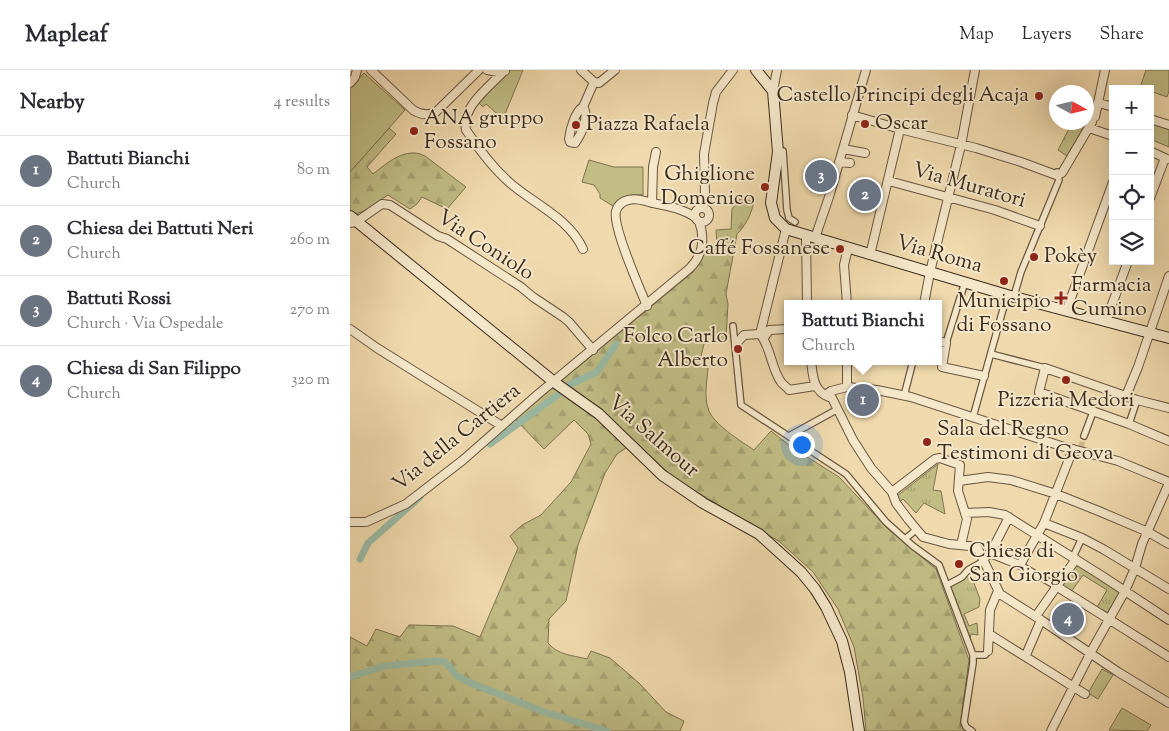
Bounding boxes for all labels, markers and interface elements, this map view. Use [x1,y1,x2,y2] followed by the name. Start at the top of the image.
[25,18,108,52] text: Mapleaf
[959,22,994,48] text: Map
[1022,22,1072,48] text: Layers
[1100,22,1144,48] text: Share
[777,81,1029,111] place label: Castello Principi degli Acaja
[1049,85,1094,130] north arrow
[1109,85,1154,265] map controls
[1109,85,1154,130] button: +
[20,88,85,118] text: Nearby
[1033,90,1045,102] marker: Castello Principi degli Acaja
[274,91,330,114] text: 4 results
[424,104,544,158] place label: ANA gruppo Fossano
[875,109,928,139] place label: Oscar
[586,110,710,140] place label: Piazza Rafaela
[859,118,871,130] marker: Oscar
[570,119,582,131] marker: Piazza Rafaela
[408,125,420,137] marker: ANA gruppo Fossano
[1109,130,1154,175] button: −
[67,146,190,173] text: Battuti Bianchi
[909,155,1029,217] street label: Via Muratori
[805,157,837,195] pin: 3
[33,159,39,182] text: 1
[297,159,330,182] text: 80 m
[661,160,755,214] place label: Ghiglione Domenico
[67,173,121,196] text: Church
[1109,175,1154,220] button: locate
[849,176,881,214] pin: 2
[759,181,771,193] marker: Ghiglione Domenico
[431,203,539,289] street label: Via Coniolo
[67,216,253,243] text: Chiesa dei Battuti Neri
[1109,220,1154,265] button: layers
[892,228,986,282] street label: Via Roma
[32,229,40,252] text: 2
[289,229,330,252] text: 260 m
[688,234,830,264] place label: Caffé Fossanese
[1044,242,1098,272] place label: Pokèy
[67,243,121,266] text: Church
[834,243,846,255] marker: Caffé Fossanese
[1028,251,1040,263] marker: Pokèy
[1071,271,1152,325] place label: Farmacia Cumino
[998,275,1010,287] marker: Municipio di Fossano
[67,286,171,313] text: Battuti Rossi
[957,287,1051,341] place label: Municipio di Fossano
[1055,292,1067,304] marker: Farmacia Cumino
[33,299,39,322] text: 3
[290,299,330,322] text: 270 m
[784,300,942,365] popup
[802,308,924,335] text: Battuti Bianchi
[67,313,224,336] text: Church · Via Ospedale
[623,322,728,376] place label: Folco Carlo Alberto
[802,335,856,358] text: Church
[732,343,744,355] marker: Folco Carlo Alberto
[67,356,241,383] text: Chiesa di San Filippo
[32,369,40,392] text: 4
[291,369,330,392] text: 320 m
[1060,374,1072,386] marker: Pizzeria Medori
[386,377,528,499] street label: Via della Cartiera
[847,381,879,419] pin: 1
[67,383,121,406] text: Church
[998,386,1134,416] place label: Pizzeria Medori
[601,389,705,485] street label: Via Salmour
[937,415,1114,469] place label: Sala del Regno Testimoni di Geova
[789,432,815,458] your location
[921,436,933,448] marker: Sala del Regno Testimoni di Geova
[969,537,1078,591] place label: Chiesa di San Giorgio
[953,558,965,570] marker: Chiesa di San Giorgio
[1052,600,1084,638] pin: 4

